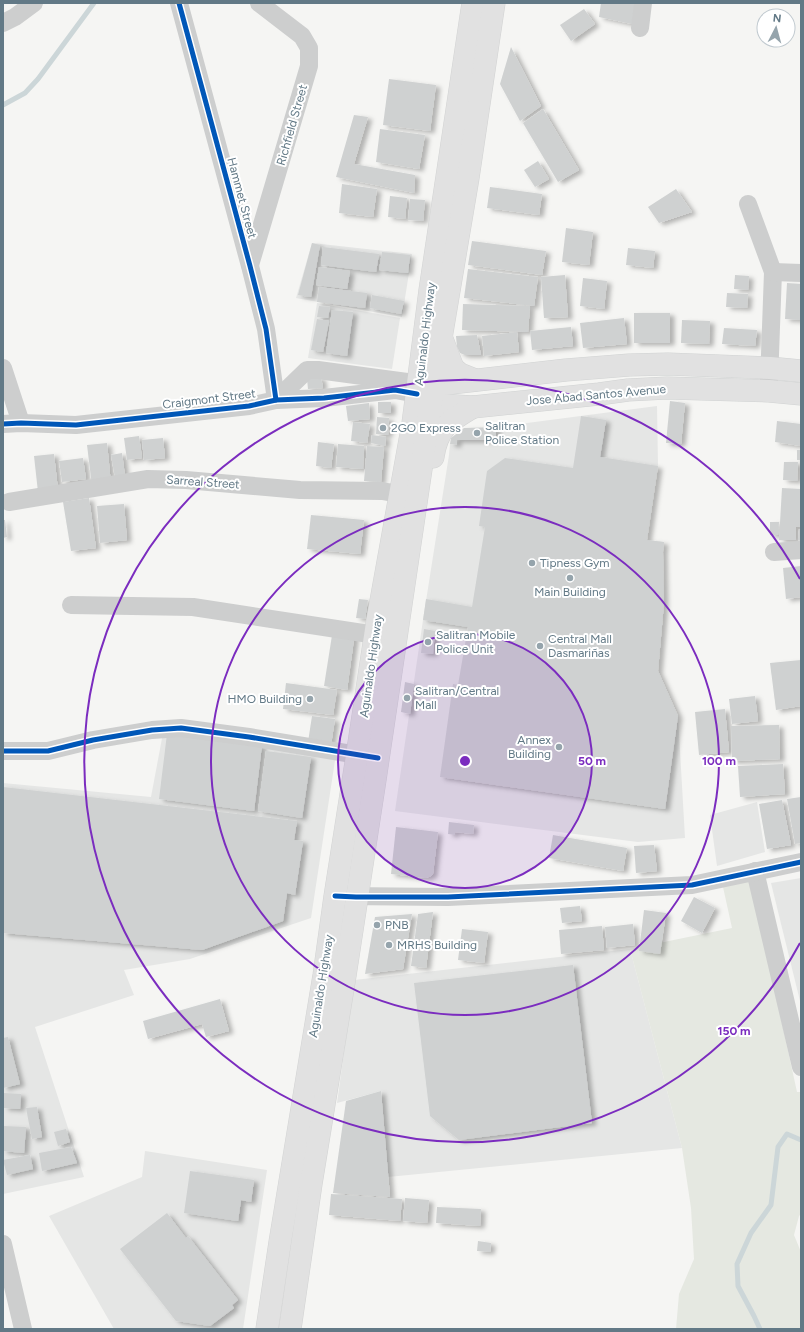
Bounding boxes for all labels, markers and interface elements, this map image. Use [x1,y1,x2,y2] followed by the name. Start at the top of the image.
[756,8,796,48] north arrow
[772,12,782,25] text: N
[274,83,310,167] street label: Richfield Street
[224,156,260,240] street label: Hammet Street
[412,281,438,386] street label: Aguinaldo Highway
[526,382,667,408] street label: Jose Abad Santos Avenue
[162,386,257,412] street label: Craigmont Street
[485,419,559,447] place label: Salitran Police Station
[391,421,461,435] place label: 2GO Express
[378,423,388,433] marker: 2GO Express
[472,428,482,438] marker: Salitran Police Station
[166,472,241,492] street label: Sarreal Street
[540,556,610,570] place label: Tipness Gym
[527,558,537,568] marker: Tipness Gym
[565,573,575,583] marker: Main Building
[534,585,606,599] place label: Main Building
[357,613,385,718] street label: Aguinaldo Highway
[436,628,516,656] place label: Salitran Mobile Police Unit
[548,632,612,660] place label: Central Mall Dasmariñas
[423,637,433,647] marker: Salitran Mobile Police Unit
[535,641,545,651] marker: Central Mall Dasmariñas
[415,684,499,712] place label: Salitran/Central Mall
[228,692,302,706] place label: HMO Building
[402,693,412,703] marker: Salitran/Central Mall
[305,694,315,704] marker: HMO Building
[508,733,551,761] place label: Annex Building
[554,742,564,752] marker: Annex Building
[458,754,472,768] centre of rings
[578,754,606,768] text: 50 m
[702,754,736,768] text: 100 m
[385,918,409,932] place label: PNB
[372,920,382,930] marker: PNB
[306,933,336,1038] street label: Aguinaldo Highway
[397,938,477,952] place label: MRHS Building
[384,940,394,950] marker: MRHS Building
[717,1024,751,1038] text: 150 m

